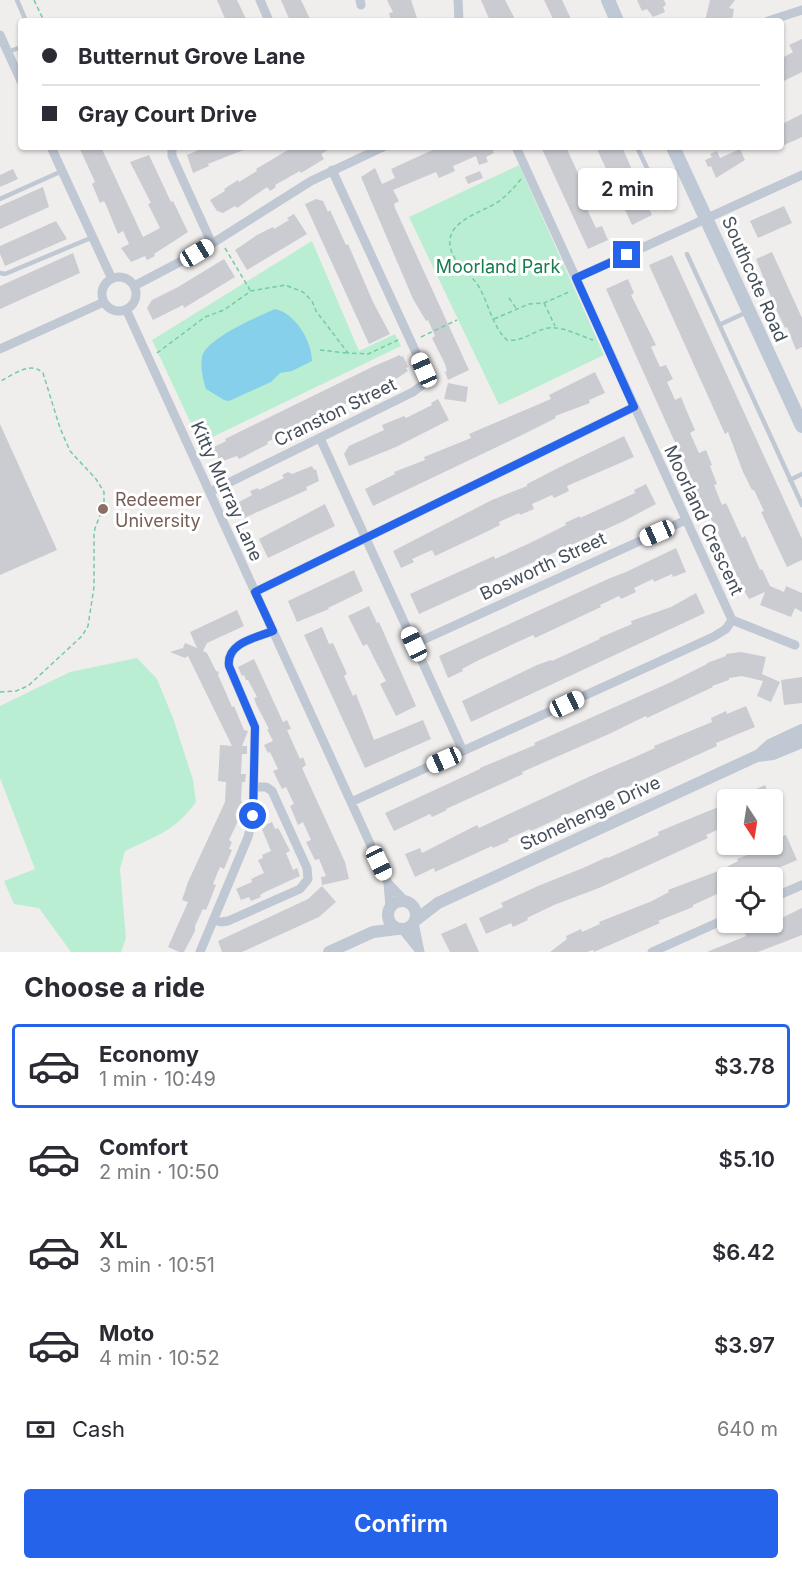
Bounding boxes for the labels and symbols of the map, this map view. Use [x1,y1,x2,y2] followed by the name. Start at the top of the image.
[578,168,676,210] callout: 2 min
[718,213,792,345] street label: Southcote Road
[177,236,217,270] car
[613,241,640,268] route end
[436,256,560,277] park label: Moorland Park
[408,350,440,390] car
[271,373,400,451] street label: Cranston Street
[187,418,267,564] street label: Kitty Murray Lane
[660,442,748,598] street label: Moorland Crescent
[115,489,202,531] place label: Redeemer University
[96,502,110,516] marker: Redeemer University
[637,517,677,549] car
[477,528,609,604] street label: Bosworth Street
[398,624,430,664] car
[547,688,587,720] car
[424,744,464,776] car
[517,771,663,855] street label: Stonehenge Drive
[717,789,783,855] north arrow
[239,802,266,829] route start
[363,843,395,883] car

